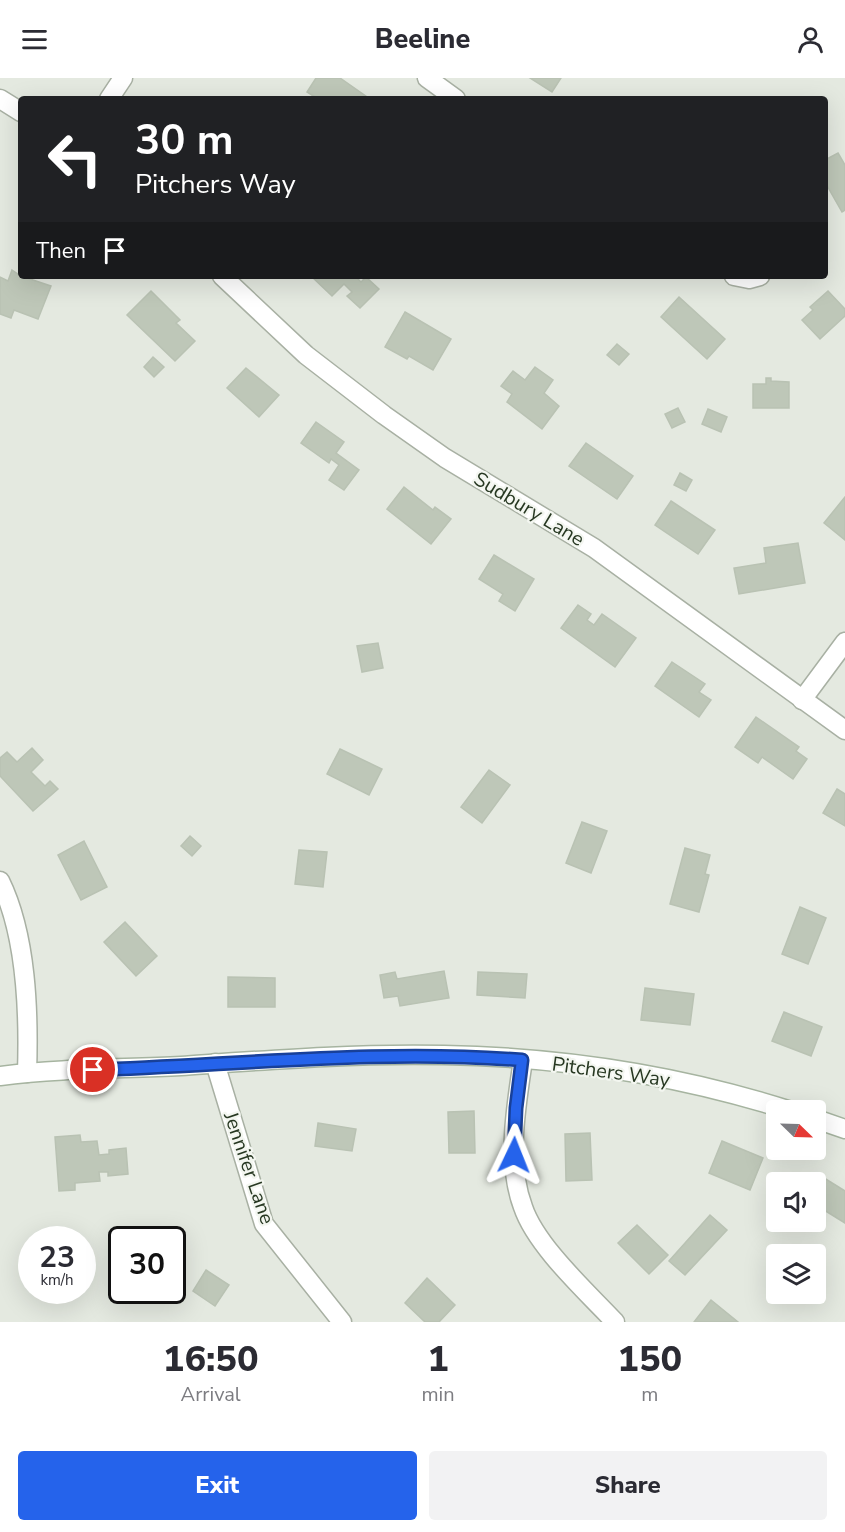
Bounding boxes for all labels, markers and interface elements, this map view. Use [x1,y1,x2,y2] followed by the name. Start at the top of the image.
[375,21,470,58] text: Beeline
[18,23,51,56] icon: menu
[794,23,827,56] icon: person
[135,112,234,169] text: 30 m
[36,120,114,198] icon: left
[135,166,296,203] text: Pitchers Way
[98,234,131,267] icon: arrive
[36,236,86,266] text: Then
[469,465,589,553] street label: Sudbury Lane
[67,1044,118,1095] pin
[550,1050,672,1094] street label: Pitchers Way
[76,1053,109,1086] icon: arrive
[766,1100,826,1160] north arrow
[766,1100,826,1304] map controls
[217,1107,281,1228] street label: Jennifer Lane
[482,1123,546,1187] position arrow
[766,1172,826,1232] button: sound
[108,1226,186,1304] speed limit sign: 30
[39,1237,75,1278] text: 23
[766,1244,826,1304] button: layers
[40,1270,74,1290] text: km/h
[163,1335,259,1384] text: 16:50
[427,1335,449,1384] text: 1
[617,1335,682,1384] text: 150
[181,1381,241,1408] text: Arrival
[421,1381,455,1408] text: min
[641,1381,658,1408] text: m
[18,1451,417,1520] button: Exit
[429,1451,827,1520] button: Share

